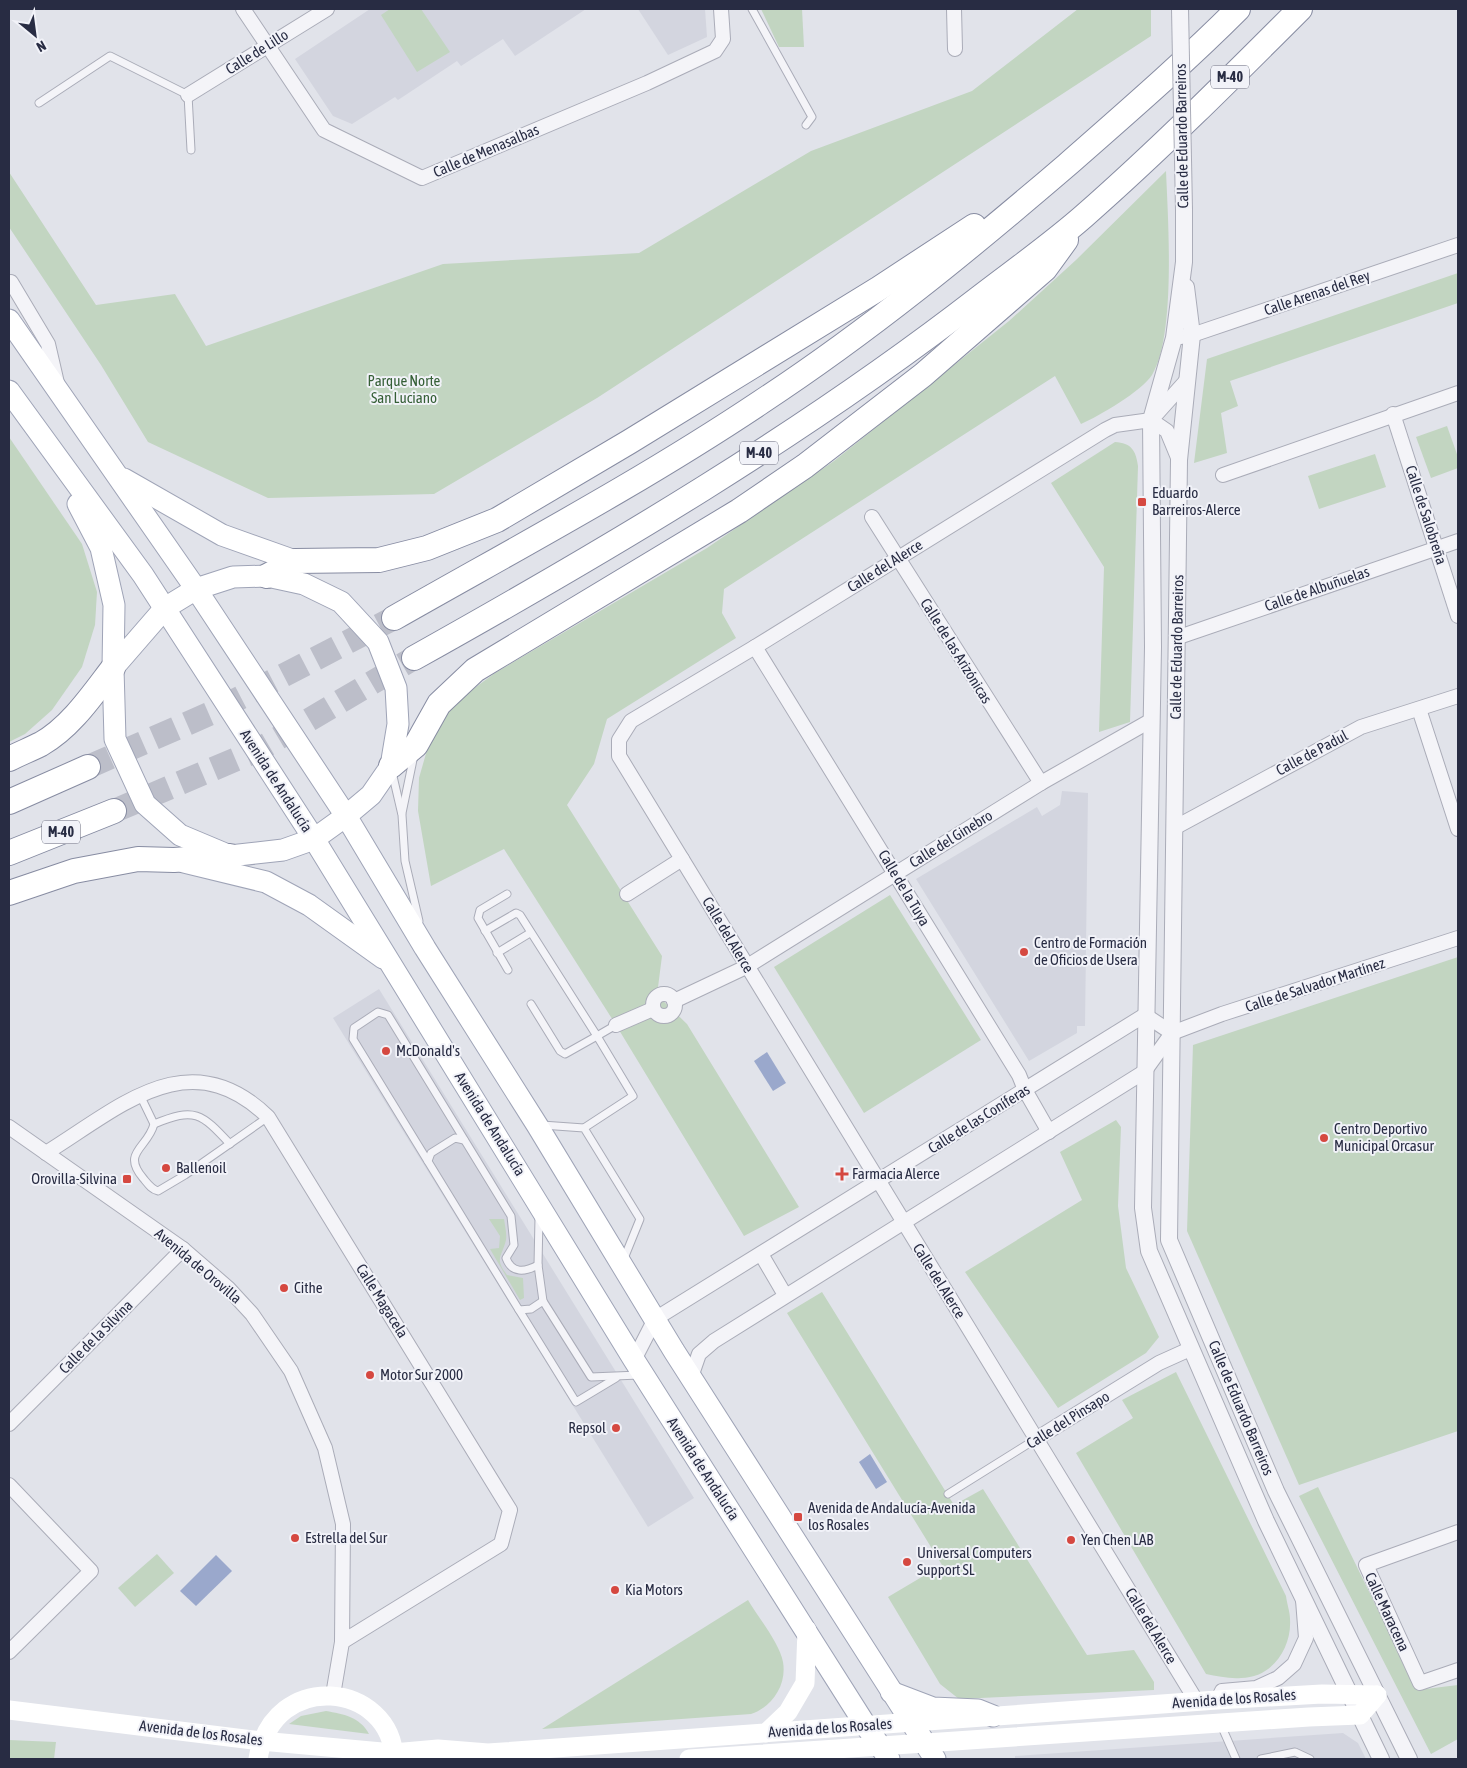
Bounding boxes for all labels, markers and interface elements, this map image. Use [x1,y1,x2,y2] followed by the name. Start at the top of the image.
[10,10,60,60] north arrow
[222,26,291,77] street label: Calle de Lillo
[34,37,49,55] text: N
[1172,64,1191,208] street label: Calle de Eduardo Barreiros
[1211,66,1249,88] road number: M-40
[430,121,541,180] street label: Calle de Menasalbas
[1262,266,1372,319] street label: Calle Arenas del Rey
[368,372,441,406] park label: Parque Norte San Luciano
[740,442,778,464] road number: M-40
[1402,463,1450,567] street label: Calle de Salobreña
[1152,484,1241,518] place label: Eduardo Barreiros-Alerce
[1136,496,1148,508] marker: Eduardo Barreiros-Alerce
[844,536,925,595] street label: Calle del Alerce
[1262,563,1371,614] street label: Calle de Albuñuelas
[1167,575,1186,719] street label: Calle de Eduardo Barreiros
[917,595,996,706] street label: Calle de las Arizónicas
[237,726,316,835] street label: Avenida de Andalucía
[1273,727,1351,779] street label: Calle de Padul
[906,806,995,871] street label: Calle del Ginebro
[42,820,80,844] road number: M-40
[875,847,934,929] street label: Calle de la Tuya
[699,894,758,976] street label: Calle del Alerce
[1034,934,1147,968] place label: Centro de Formación de Oficios de Usera
[1018,946,1030,958] marker: Centro de Formación de Oficios de Usera
[1243,954,1387,1015] street label: Calle de Salvador Martínez
[396,1042,460,1059] place label: McDonald's
[380,1045,392,1057] marker: McDonald's
[452,1069,529,1179] street label: Avenida de Andalucía
[925,1080,1033,1157] street label: Calle de las Coníferas
[1334,1120,1434,1154] place label: Centro Deportivo Municipal Orcasur
[1318,1132,1330,1144] marker: Centro Deportivo Municipal Orcasur
[176,1159,226,1176] place label: Ballenoil
[160,1162,172,1174] marker: Ballenoil
[852,1165,940,1182] place label: Farmacia Alerce
[836,1168,848,1180] marker: Farmacia Alerce
[31,1170,117,1187] place label: Orovilla-Silvina
[121,1173,133,1185] marker: Orovilla-Silvina
[152,1225,245,1307] street label: Avenida de Orovilla
[910,1240,969,1321] street label: Calle del Alerce
[353,1261,412,1341] street label: Calle Magacela
[294,1279,323,1296] place label: Cithe
[278,1282,290,1294] marker: Cithe
[55,1296,136,1377] street label: Calle de la Silvina
[1205,1338,1278,1478] street label: Calle de Eduardo Barreiros
[380,1366,463,1383] place label: Motor Sur 2000
[364,1369,376,1381] marker: Motor Sur 2000
[1023,1387,1112,1452] street label: Calle del Pinsapo
[664,1414,743,1523] street label: Avenida de Andalucía
[568,1419,606,1436] place label: Repsol
[610,1422,622,1434] marker: Repsol
[808,1499,976,1533] place label: Avenida de Andalucía-Avenida los Rosales
[792,1511,804,1523] marker: Avenida de Andalucía-Avenida los Rosales
[305,1529,388,1546] place label: Estrella del Sur
[1081,1531,1153,1548] place label: Yen Chen LAB
[289,1532,301,1544] marker: Estrella del Sur
[1065,1534,1077,1546] marker: Yen Chen LAB
[917,1544,1032,1578] place label: Universal Computers Support SL
[901,1556,913,1568] marker: Universal Computers Support SL
[1362,1570,1413,1654] street label: Calle Maracena
[625,1581,683,1598] place label: Kia Motors
[609,1584,621,1596] marker: Kia Motors
[1122,1585,1181,1667] street label: Calle del Alerce
[1172,1686,1296,1711] street label: Avenida de los Rosales
[768,1715,892,1740] street label: Avenida de los Rosales
[138,1717,264,1748] street label: Avenida de los Rosales

